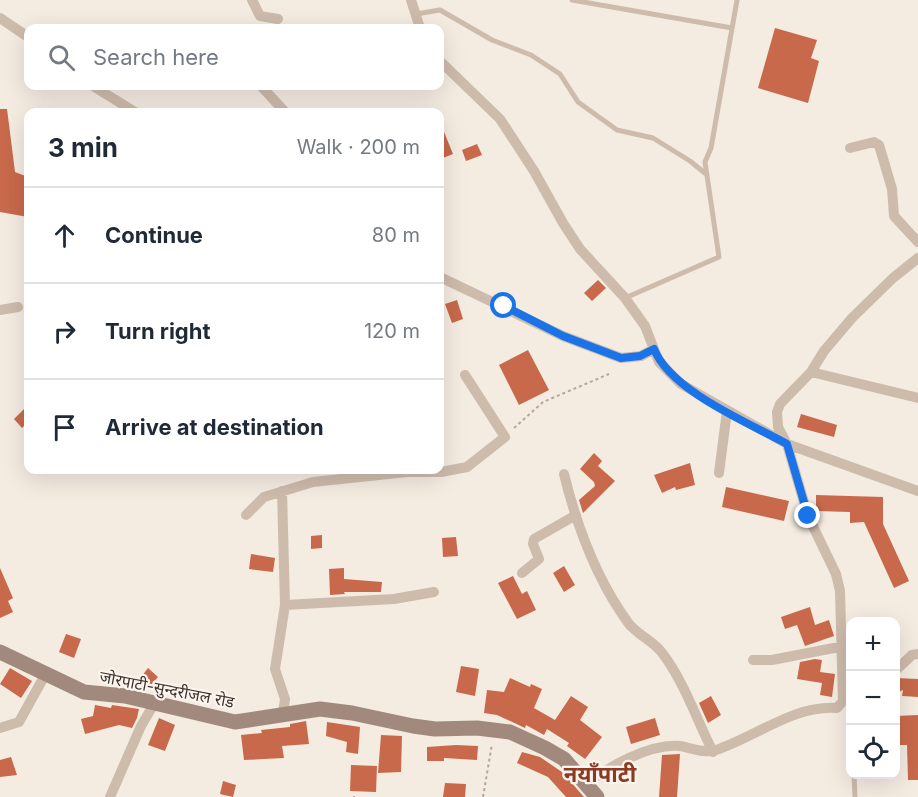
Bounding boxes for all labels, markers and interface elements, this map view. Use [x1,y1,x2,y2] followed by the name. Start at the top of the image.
[24,24,444,90] search box
[45,41,78,74] icon: search
[93,44,219,70] text: Search here
[48,132,118,163] text: 3 min
[297,135,420,159] text: Walk · 200 m
[48,219,81,252] icon: ahead
[105,222,203,248] text: Continue
[372,223,420,247] text: 80 m
[490,292,516,318] route start
[48,315,81,348] icon: right
[105,318,211,344] text: Turn right
[364,319,420,343] text: 120 m
[48,411,81,444] icon: arrive
[105,414,324,440] text: Arrive at destination
[794,502,820,528] route end
[846,617,900,779] map controls
[846,617,900,671] button: +
[98,666,236,713] street label: जोरपाटी-सुन्दरीजल रोड
[846,671,900,725] button: −
[846,725,900,779] button: locate
[564,761,637,787] district label: नयाँपाटी

